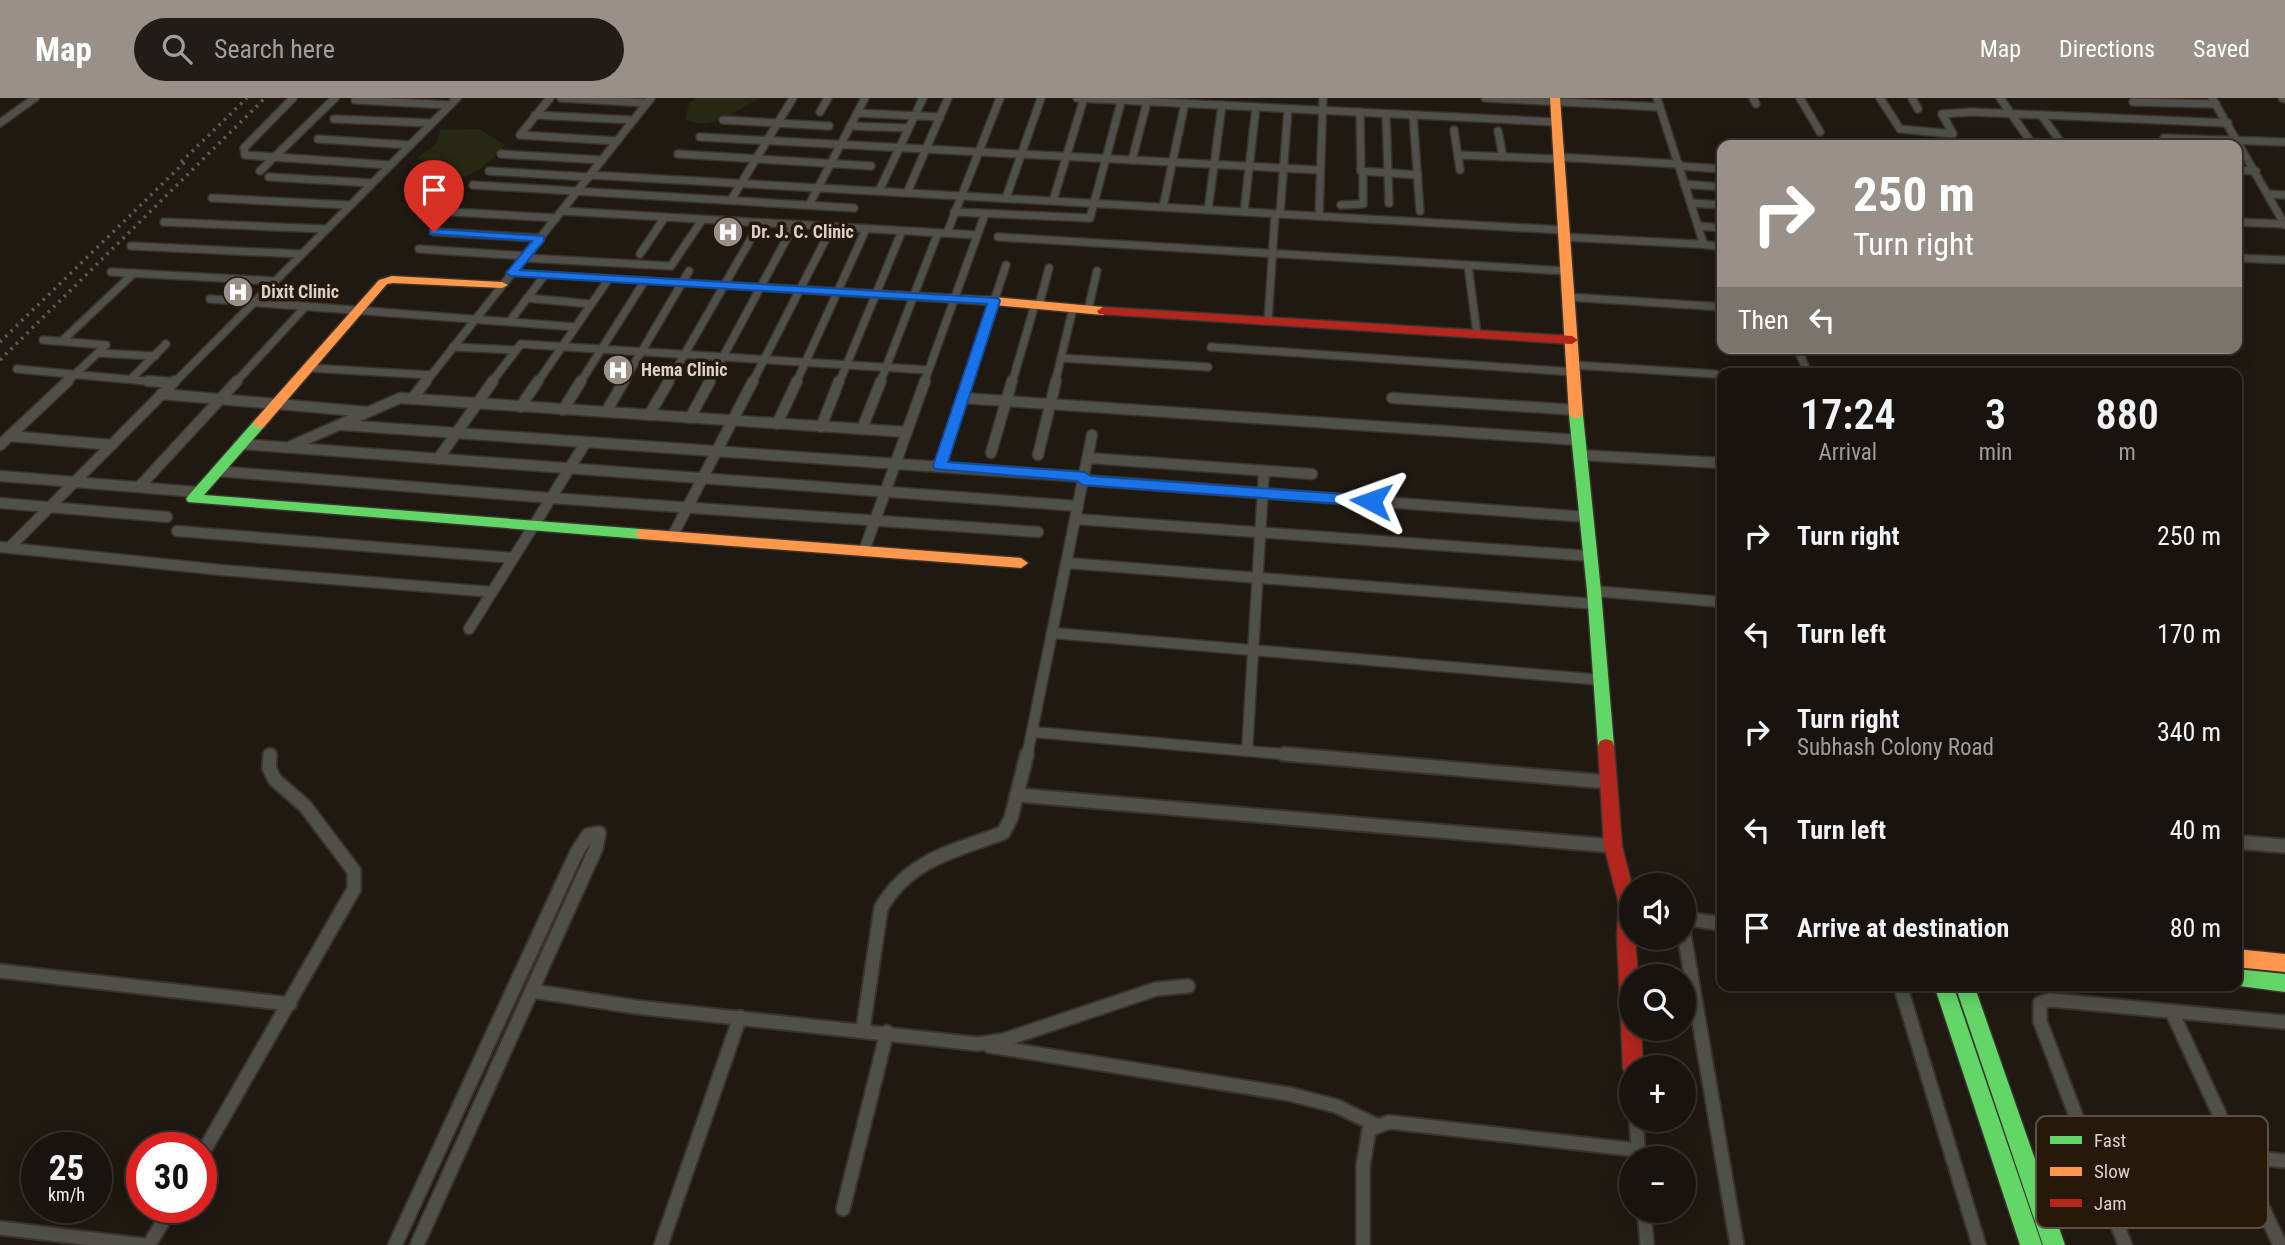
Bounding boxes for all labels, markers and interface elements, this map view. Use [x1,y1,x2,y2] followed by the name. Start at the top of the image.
[134,18,624,81] search box
[35,30,92,69] text: Map
[158,30,196,68] icon: search
[214,34,335,64] text: Search here
[1980,35,2021,63] text: Map
[2059,35,2155,63] text: Directions
[2193,35,2250,63] text: Saved
[404,160,464,232] pin
[1853,166,1975,223] text: 250 m
[1738,168,1829,259] icon: right
[415,171,453,209] icon: arrive
[711,215,745,249] hospital icon: Dr. J. C. Clinic
[751,221,854,242] place label: Dr. J. C. Clinic
[1853,225,1974,263] text: Turn right
[221,275,255,309] hospital icon: Dixit Clinic
[261,281,339,302] place label: Dixit Clinic
[1803,301,1841,339] icon: left
[1738,305,1789,335] text: Then
[601,353,635,387] hospital icon: Hema Clinic
[641,359,728,380] place label: Hema Clinic
[1800,390,1896,439] text: 17:24
[1985,390,2006,439] text: 3
[2096,390,2159,439] text: 880
[1819,439,1877,466] text: Arrival
[1979,439,2012,466] text: min
[2119,439,2136,466] text: m
[1334,464,1408,538] position arrow
[1738,517,1776,555] icon: right
[1797,521,1899,551] text: Turn right
[2157,521,2221,551] text: 250 m
[1738,615,1776,653] icon: left
[1797,619,1886,649] text: Turn left
[2157,619,2221,649] text: 170 m
[1797,704,1899,734] text: Turn right
[1738,713,1776,751] icon: right
[2157,717,2221,747] text: 340 m
[1797,734,1994,761] text: Subhash Colony Road
[1738,811,1776,849] icon: left
[1797,815,1886,845] text: Turn left
[2170,815,2221,845] text: 40 m
[1619,873,1696,1223] map controls
[1619,873,1696,950] button: sound
[1738,909,1776,947] icon: arrive
[1797,913,2009,943] text: Arrive at destination
[2170,913,2221,943] text: 80 m
[1619,964,1696,1041] button: search
[1619,1055,1696,1132] button: +
[2036,1116,2268,1228] legend
[2094,1129,2126,1152] text: Fast
[126,1132,217,1223] speed limit sign: 30
[1619,1146,1696,1223] button: −
[49,1148,84,1189] text: 25
[2094,1160,2130,1183] text: Slow
[48,1184,85,1205] text: km/h
[2094,1192,2127,1215] text: Jam

